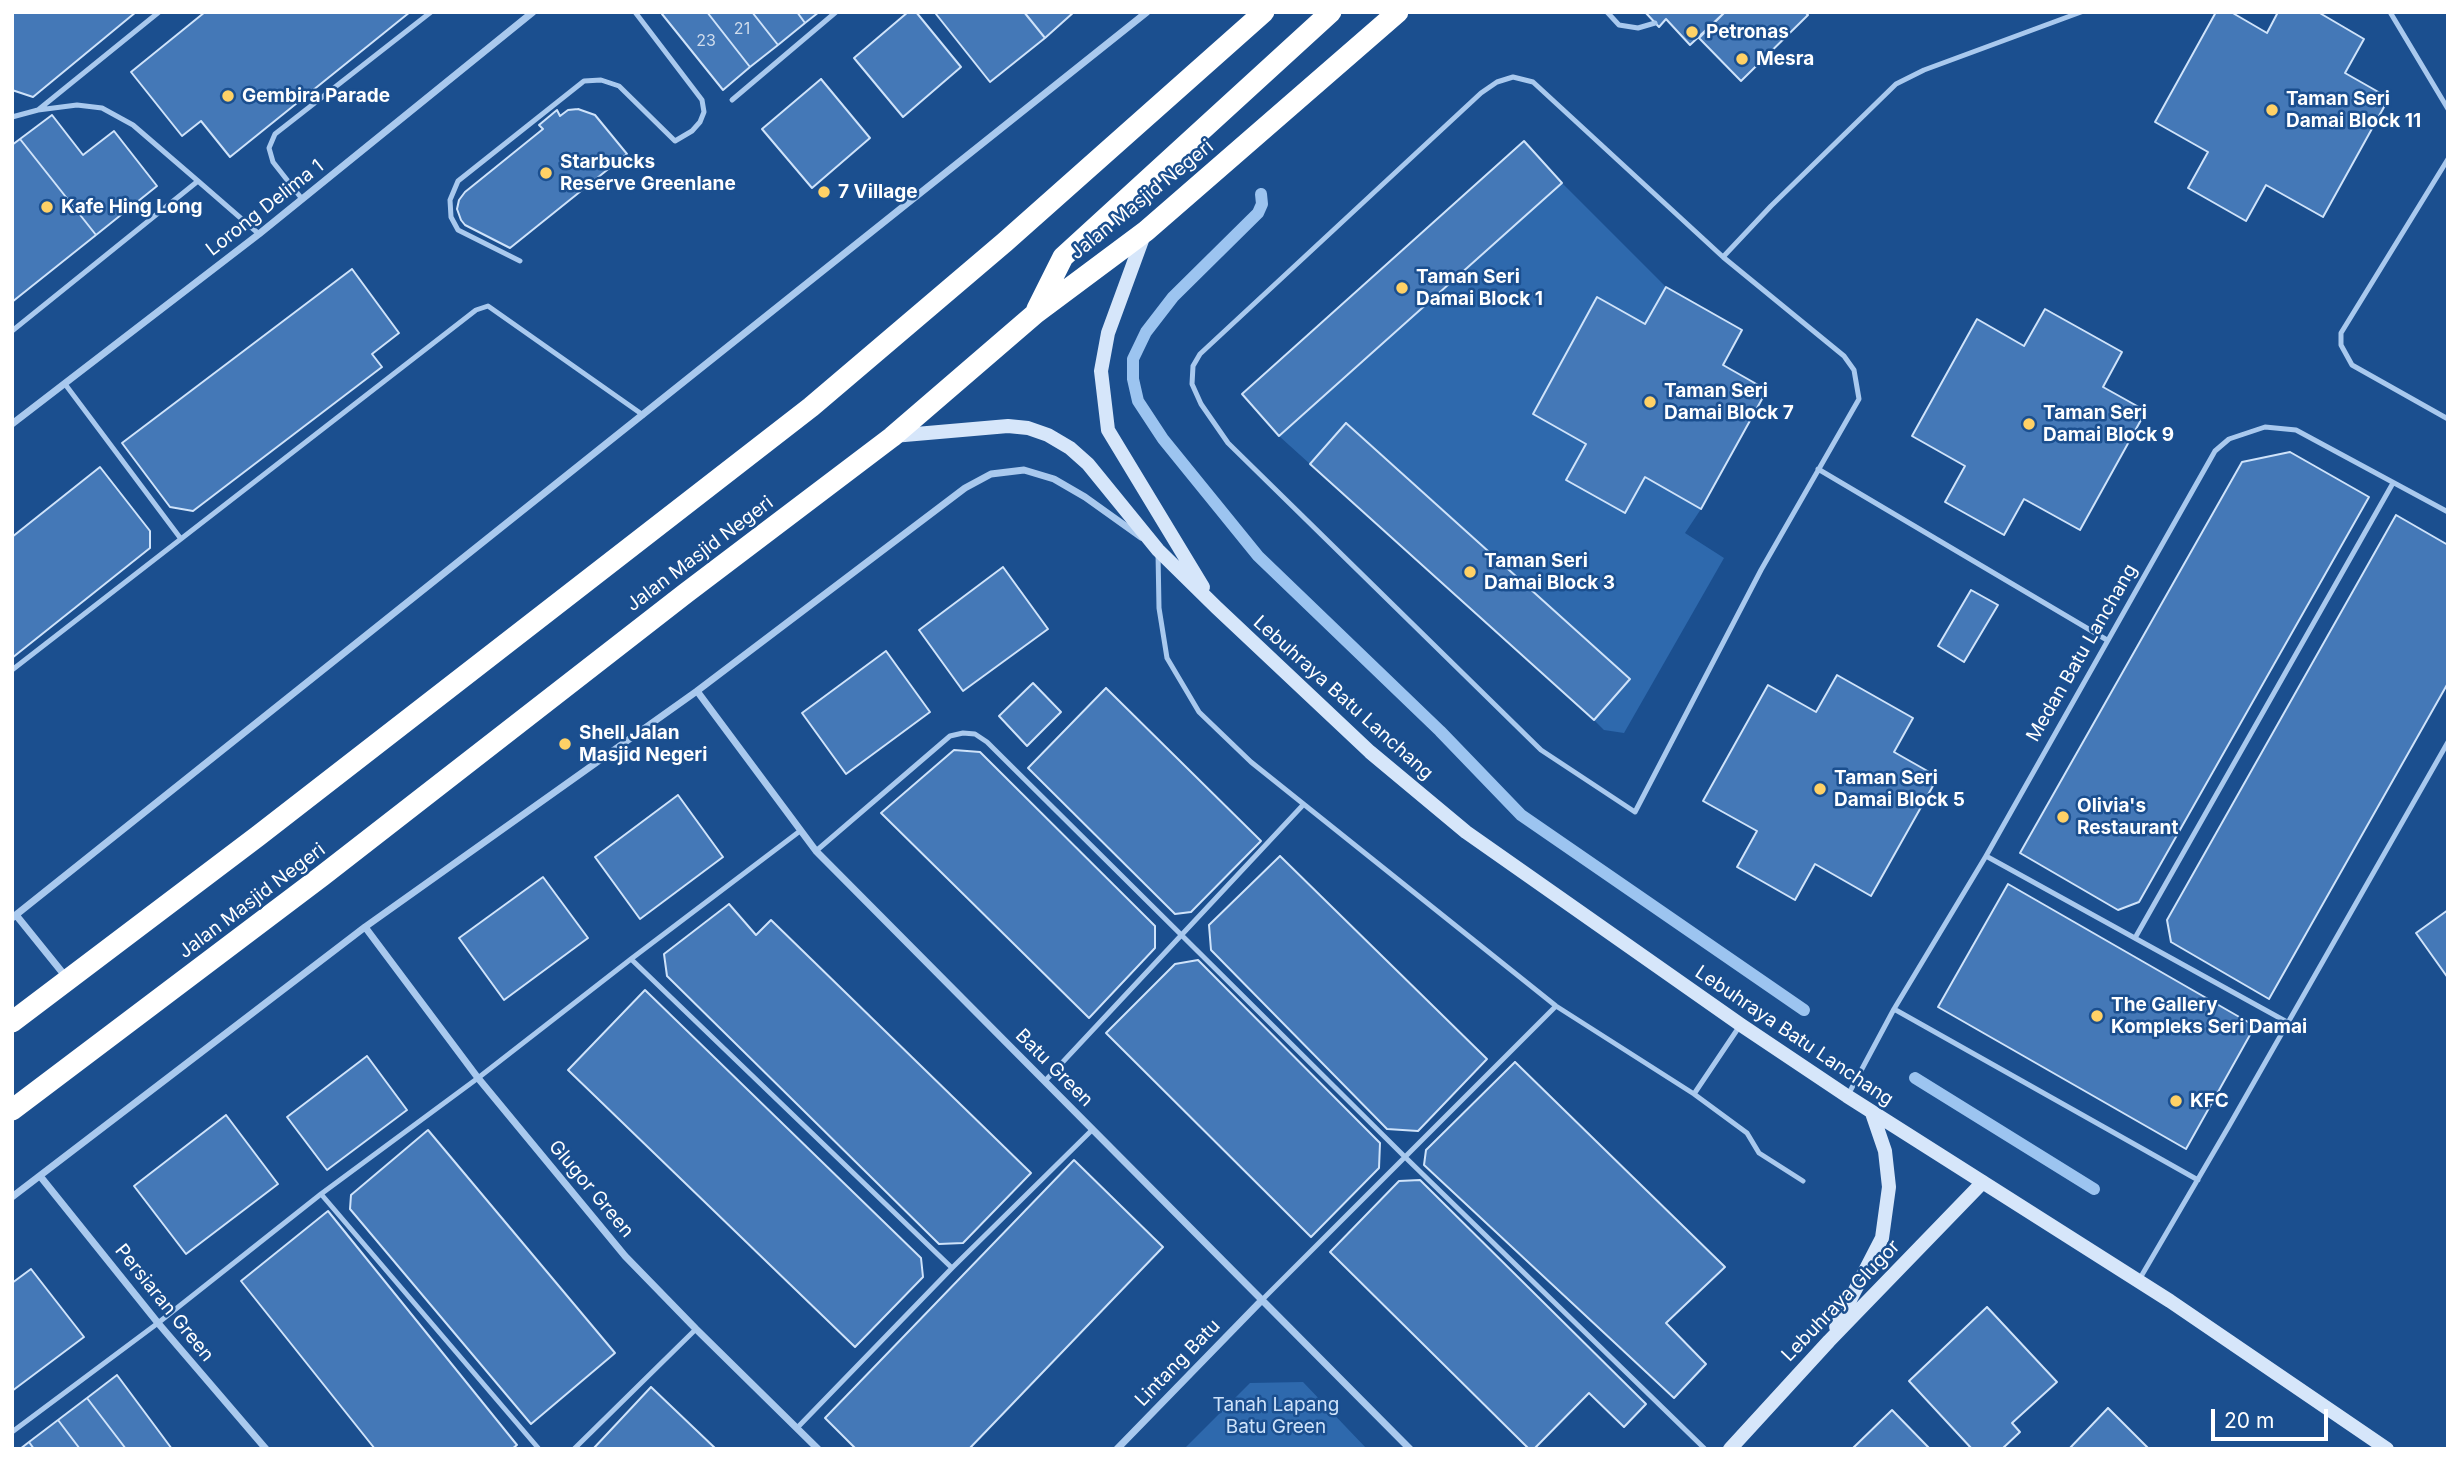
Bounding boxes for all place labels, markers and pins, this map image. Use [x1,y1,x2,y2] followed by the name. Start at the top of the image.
[1706,21,1789,43] place label: Petronas
[1684,24,1700,40] marker: Petronas
[1756,48,1814,70] place label: Mesra
[1734,51,1750,67] marker: Mesra
[242,85,390,107] place label: Gembira Parade
[220,88,236,104] marker: Gembira Parade
[2286,88,2421,132] place label: Taman Seri Damai Block 11
[2264,102,2280,118] marker: Taman Seri Damai Block 11
[560,151,736,195] place label: Starbucks Reserve Greenlane
[538,165,554,181] marker: Starbucks Reserve Greenlane
[838,181,918,203] place label: 7 Village
[816,184,832,200] marker: 7 Village
[61,196,203,218] place label: Kafe Hing Long
[39,199,55,215] marker: Kafe Hing Long
[1416,266,1543,310] place label: Taman Seri Damai Block 1
[1394,280,1410,296] marker: Taman Seri Damai Block 1
[1664,380,1794,424] place label: Taman Seri Damai Block 7
[1642,394,1658,410] marker: Taman Seri Damai Block 7
[2043,402,2174,446] place label: Taman Seri Damai Block 9
[2021,416,2037,432] marker: Taman Seri Damai Block 9
[1484,550,1615,594] place label: Taman Seri Damai Block 3
[1462,564,1478,580] marker: Taman Seri Damai Block 3
[579,722,707,766] place label: Shell Jalan Masjid Negeri
[557,736,573,752] marker: Shell Jalan Masjid Negeri
[1834,767,1965,811] place label: Taman Seri Damai Block 5
[1812,781,1828,797] marker: Taman Seri Damai Block 5
[2077,795,2178,839] place label: Olivia's Restaurant
[2055,809,2071,825] marker: Olivia's Restaurant
[2111,994,2307,1038] place label: The Gallery Kompleks Seri Damai
[2089,1008,2105,1024] marker: The Gallery Kompleks Seri Damai
[2190,1090,2229,1112] place label: KFC
[2168,1093,2184,1109] marker: KFC

